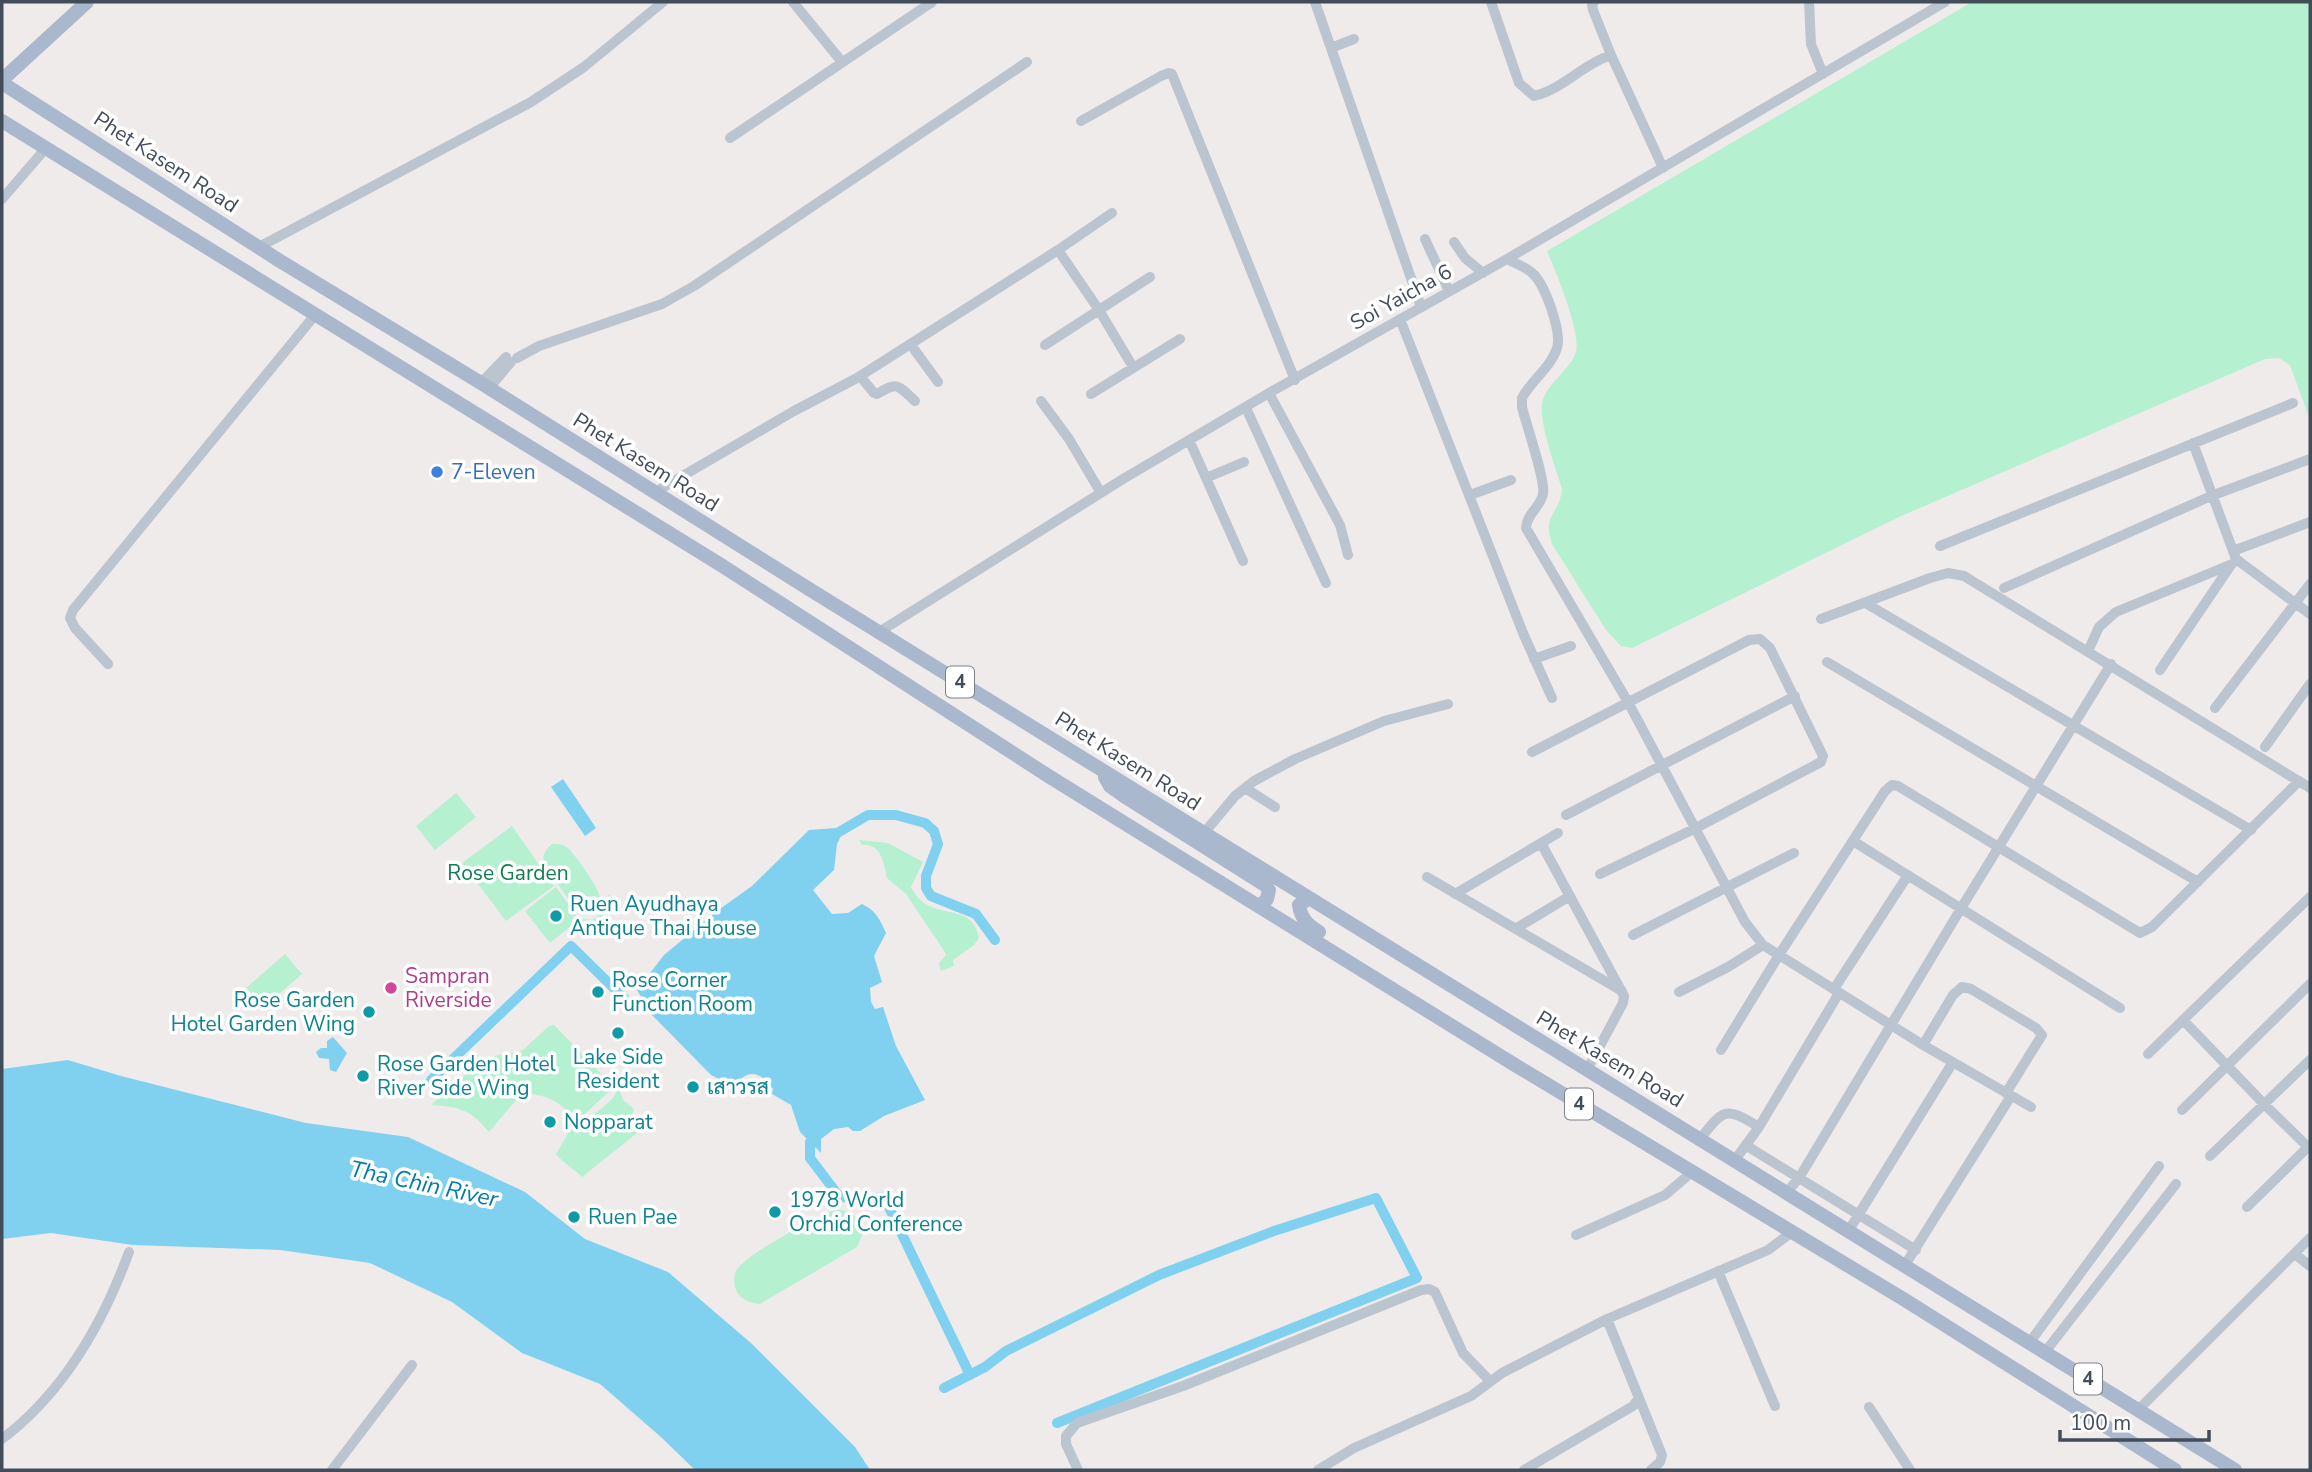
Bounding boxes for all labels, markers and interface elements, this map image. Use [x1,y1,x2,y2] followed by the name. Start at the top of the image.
[88,105,244,219] street label: Phet Kasem Road
[1345,257,1457,337] street label: Soi Yaicha 6
[568,406,724,518] street label: Phet Kasem Road
[451,458,536,486] place label: 7-Eleven
[429,464,445,480] marker: 7-Eleven
[946,666,974,698] road number: 4
[1050,705,1206,817] street label: Phet Kasem Road
[447,859,569,887] park label: Rose Garden
[570,890,757,942] place label: Ruen Ayudhaya Antique Thai House
[548,908,564,924] marker: Ruen Ayudhaya Antique Thai House
[405,962,492,1014] place label: Sampran Riverside
[612,966,753,1018] place label: Rose Corner Function Room
[383,980,399,996] marker: Sampran Riverside
[590,984,606,1000] marker: Rose Corner Function Room
[171,986,355,1038] place label: Rose Garden Hotel Garden Wing
[361,1004,377,1020] marker: Rose Garden Hotel Garden Wing
[1531,1004,1689,1114] street label: Phet Kasem Road
[610,1025,626,1041] marker: Lake Side Resident
[573,1043,663,1095] place label: Lake Side Resident
[377,1050,557,1102] place label: Rose Garden Hotel River Side Wing
[355,1068,371,1084] marker: Rose Garden Hotel River Side Wing
[707,1073,769,1101] place label: เสาวรส
[685,1079,701,1095] marker: เสาวรส
[1565,1088,1593,1120] road number: 4
[564,1108,653,1136] place label: Nopparat
[542,1114,558,1130] marker: Nopparat
[347,1153,502,1215] water label: Tha Chin River
[789,1186,963,1238] place label: 1978 World Orchid Conference
[588,1203,677,1231] place label: Ruen Pae
[767,1204,783,1220] marker: 1978 World Orchid Conference
[566,1209,582,1225] marker: Ruen Pae
[2074,1364,2102,1394] road number: 4
[2060,1398,2209,1442] scale bar
[2070,1409,2131,1437] text: 100 m

